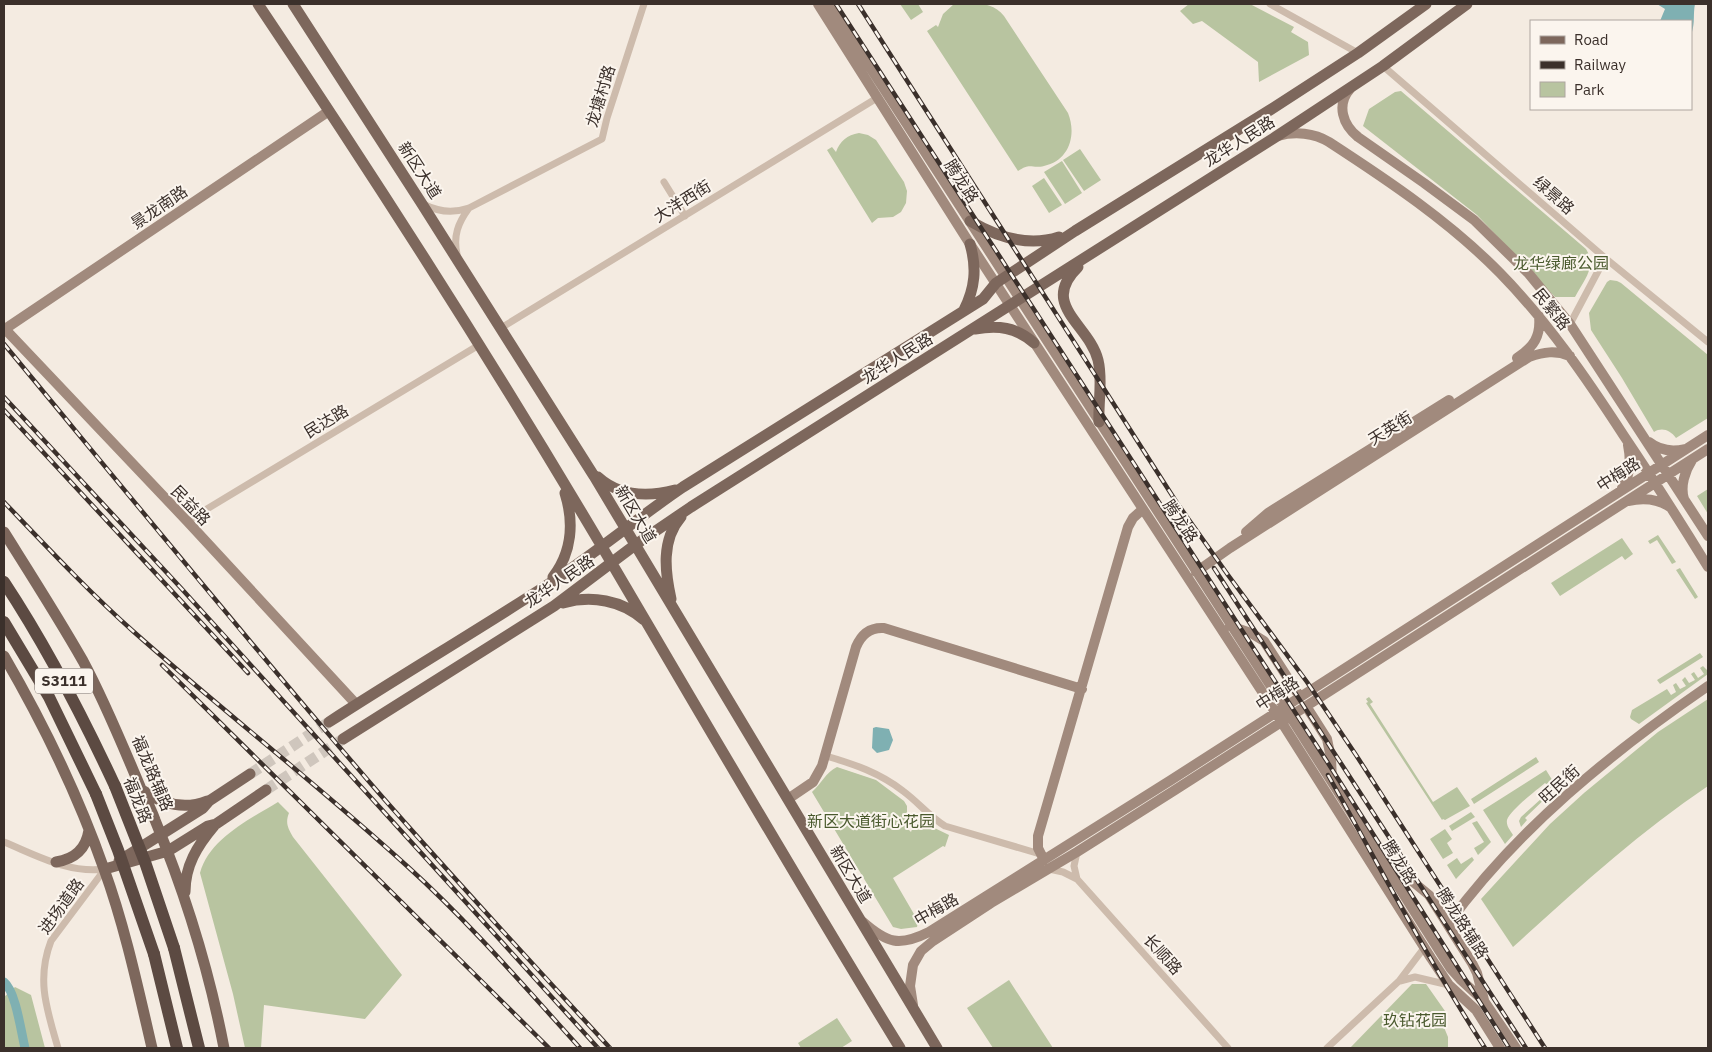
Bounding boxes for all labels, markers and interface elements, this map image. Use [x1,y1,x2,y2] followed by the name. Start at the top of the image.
[1530,20,1692,110] legend
[1574,30,1609,49] text: Road
[1574,55,1627,74] text: Railway
[581,62,619,130] street label: 龙塘村路
[1574,80,1604,99] text: Park
[1200,111,1278,171] street label: 龙华人民路
[394,138,446,202] street label: 新区大道
[941,155,983,207] street label: 腾龙路
[1529,172,1579,218] street label: 绿景路
[650,176,714,226] street label: 大洋西街
[127,181,191,233] street label: 景龙南路
[1513,253,1609,273] park label: 龙华绿廊公园
[1529,284,1575,334] street label: 民繁路
[858,328,936,388] street label: 龙华人民路
[300,400,352,442] street label: 民达路
[1364,407,1416,449] street label: 天英街
[1592,453,1644,495] street label: 中梅路
[167,481,215,529] street label: 民益路
[611,481,661,547] street label: 新区大道
[1159,496,1203,546] street label: 腾龙路
[520,550,598,612] street label: 龙华人民路
[35,668,93,694] road number: S3111
[1251,672,1303,714] street label: 中梅路
[129,732,177,814] street label: 福龙路辅路
[1534,761,1584,807] street label: 旺民街
[120,774,156,826] street label: 福龙路
[807,811,935,831] park label: 新区大道街心花园
[1379,836,1421,888] street label: 腾龙路
[826,841,876,907] street label: 新区大道
[34,874,88,938] street label: 进场道路
[1433,884,1493,962] street label: 腾龙路辅路
[910,888,962,930] street label: 中梅路
[1140,929,1186,979] street label: 长顺路
[1383,1010,1447,1030] park label: 玖钻花园

